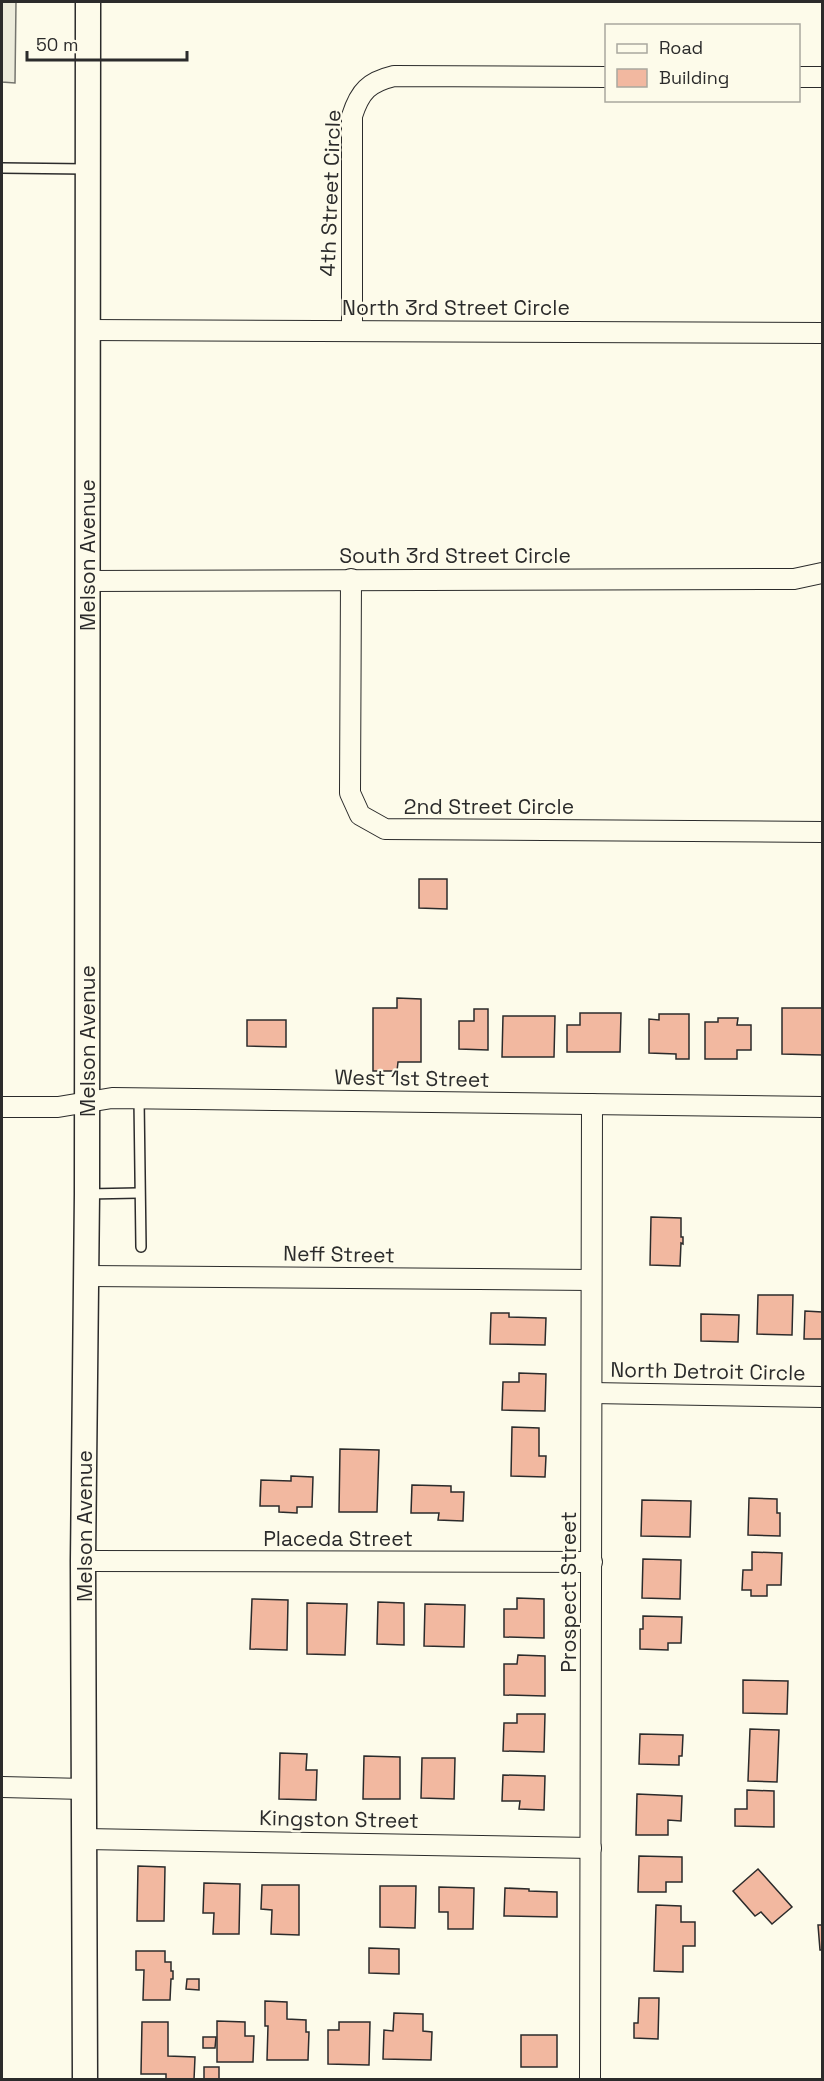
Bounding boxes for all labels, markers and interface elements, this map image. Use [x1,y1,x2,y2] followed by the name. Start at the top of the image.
[27,24,188,62] scale bar
[605,24,800,102] legend
[36,33,78,56] text: 50 m
[659,36,703,59] text: Road
[659,66,729,89] text: Building
[314,109,346,277] street label: 4th Street Circle
[342,294,570,321] street label: North 3rd Street Circle
[74,479,101,631] street label: Melson Avenue
[339,542,571,569] street label: South 3rd Street Circle
[404,793,574,820] street label: 2nd Street Circle
[74,965,101,1117] street label: Melson Avenue
[334,1063,490,1093] street label: West 1st Street
[283,1240,395,1268] street label: Neff Street
[610,1356,806,1386] street label: North Detroit Circle
[71,1450,98,1602] street label: Melson Avenue
[555,1511,582,1673] street label: Prospect Street
[263,1525,413,1552] street label: Placeda Street
[259,1804,419,1834] street label: Kingston Street

